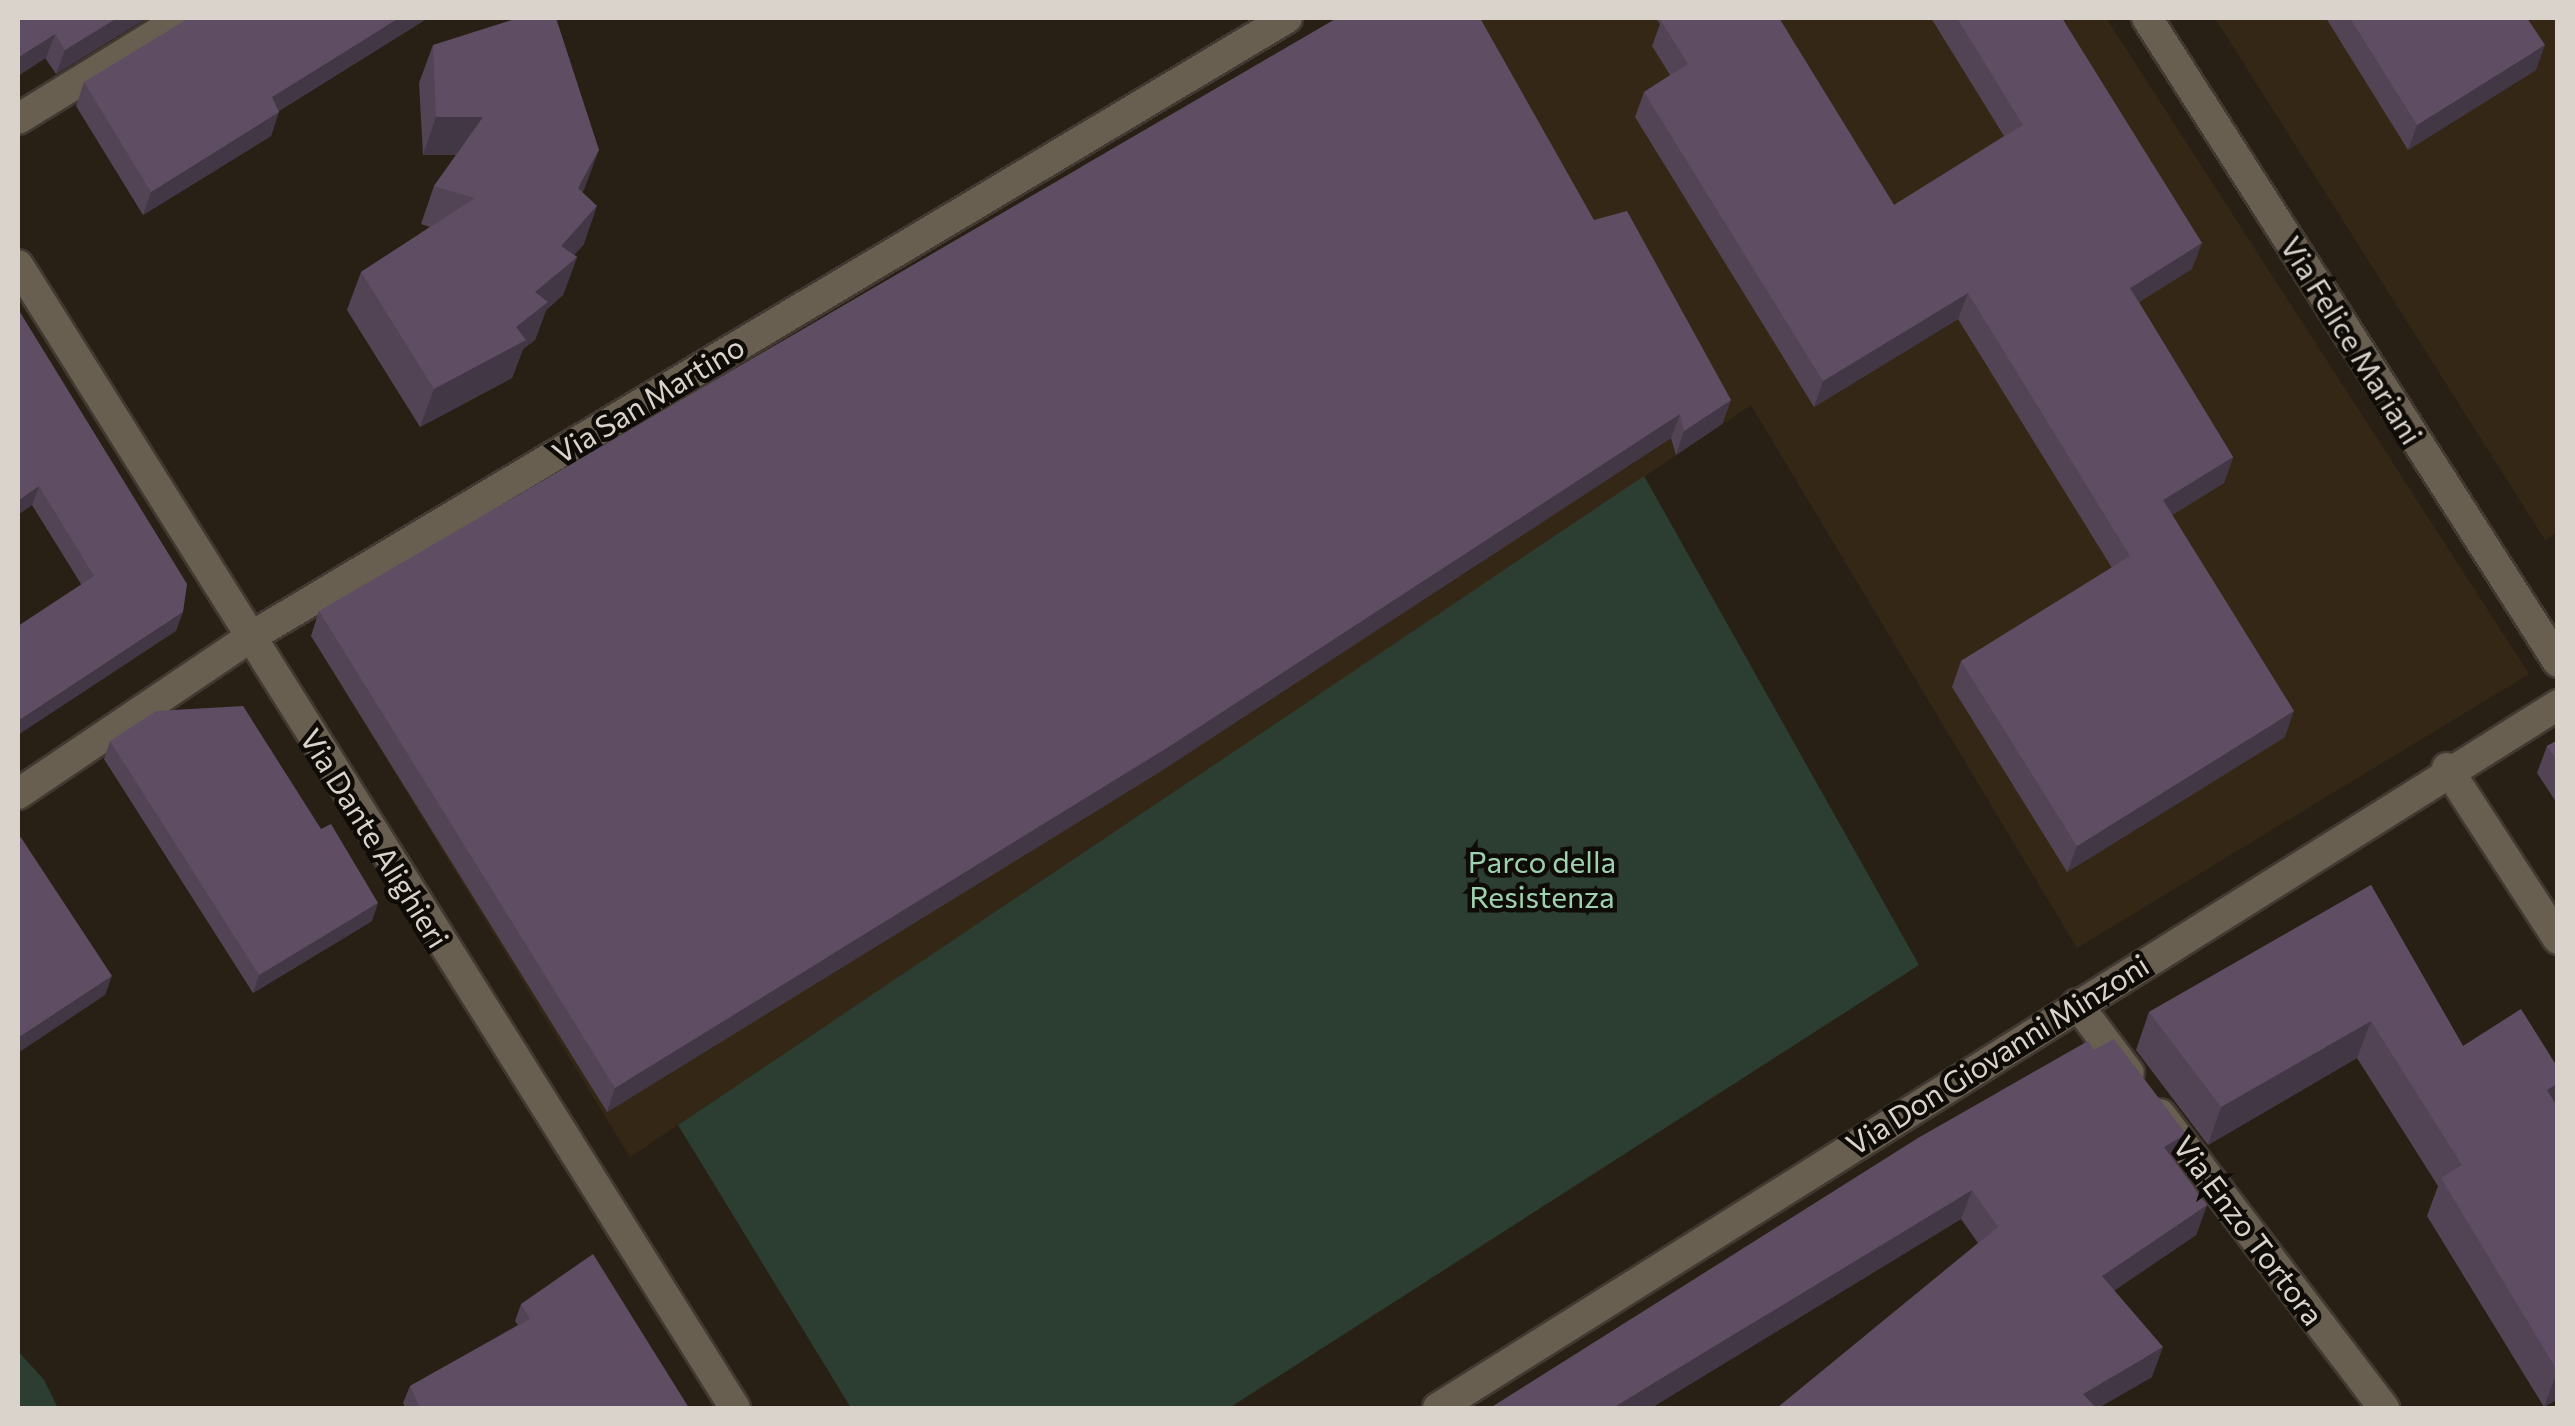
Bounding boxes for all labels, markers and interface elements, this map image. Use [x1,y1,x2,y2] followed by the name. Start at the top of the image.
[2274,229,2430,451] street label: Via Felice Mariani
[546,328,750,470] street label: Via San Martino
[293,722,457,954] street label: Via Dante Alighieri
[1468,843,1616,914] park label: Parco della Resistenza
[1839,946,2155,1162] street label: Via Don Giovanni Minzoni
[2166,1128,2332,1332] street label: Via Enzo Tortora

